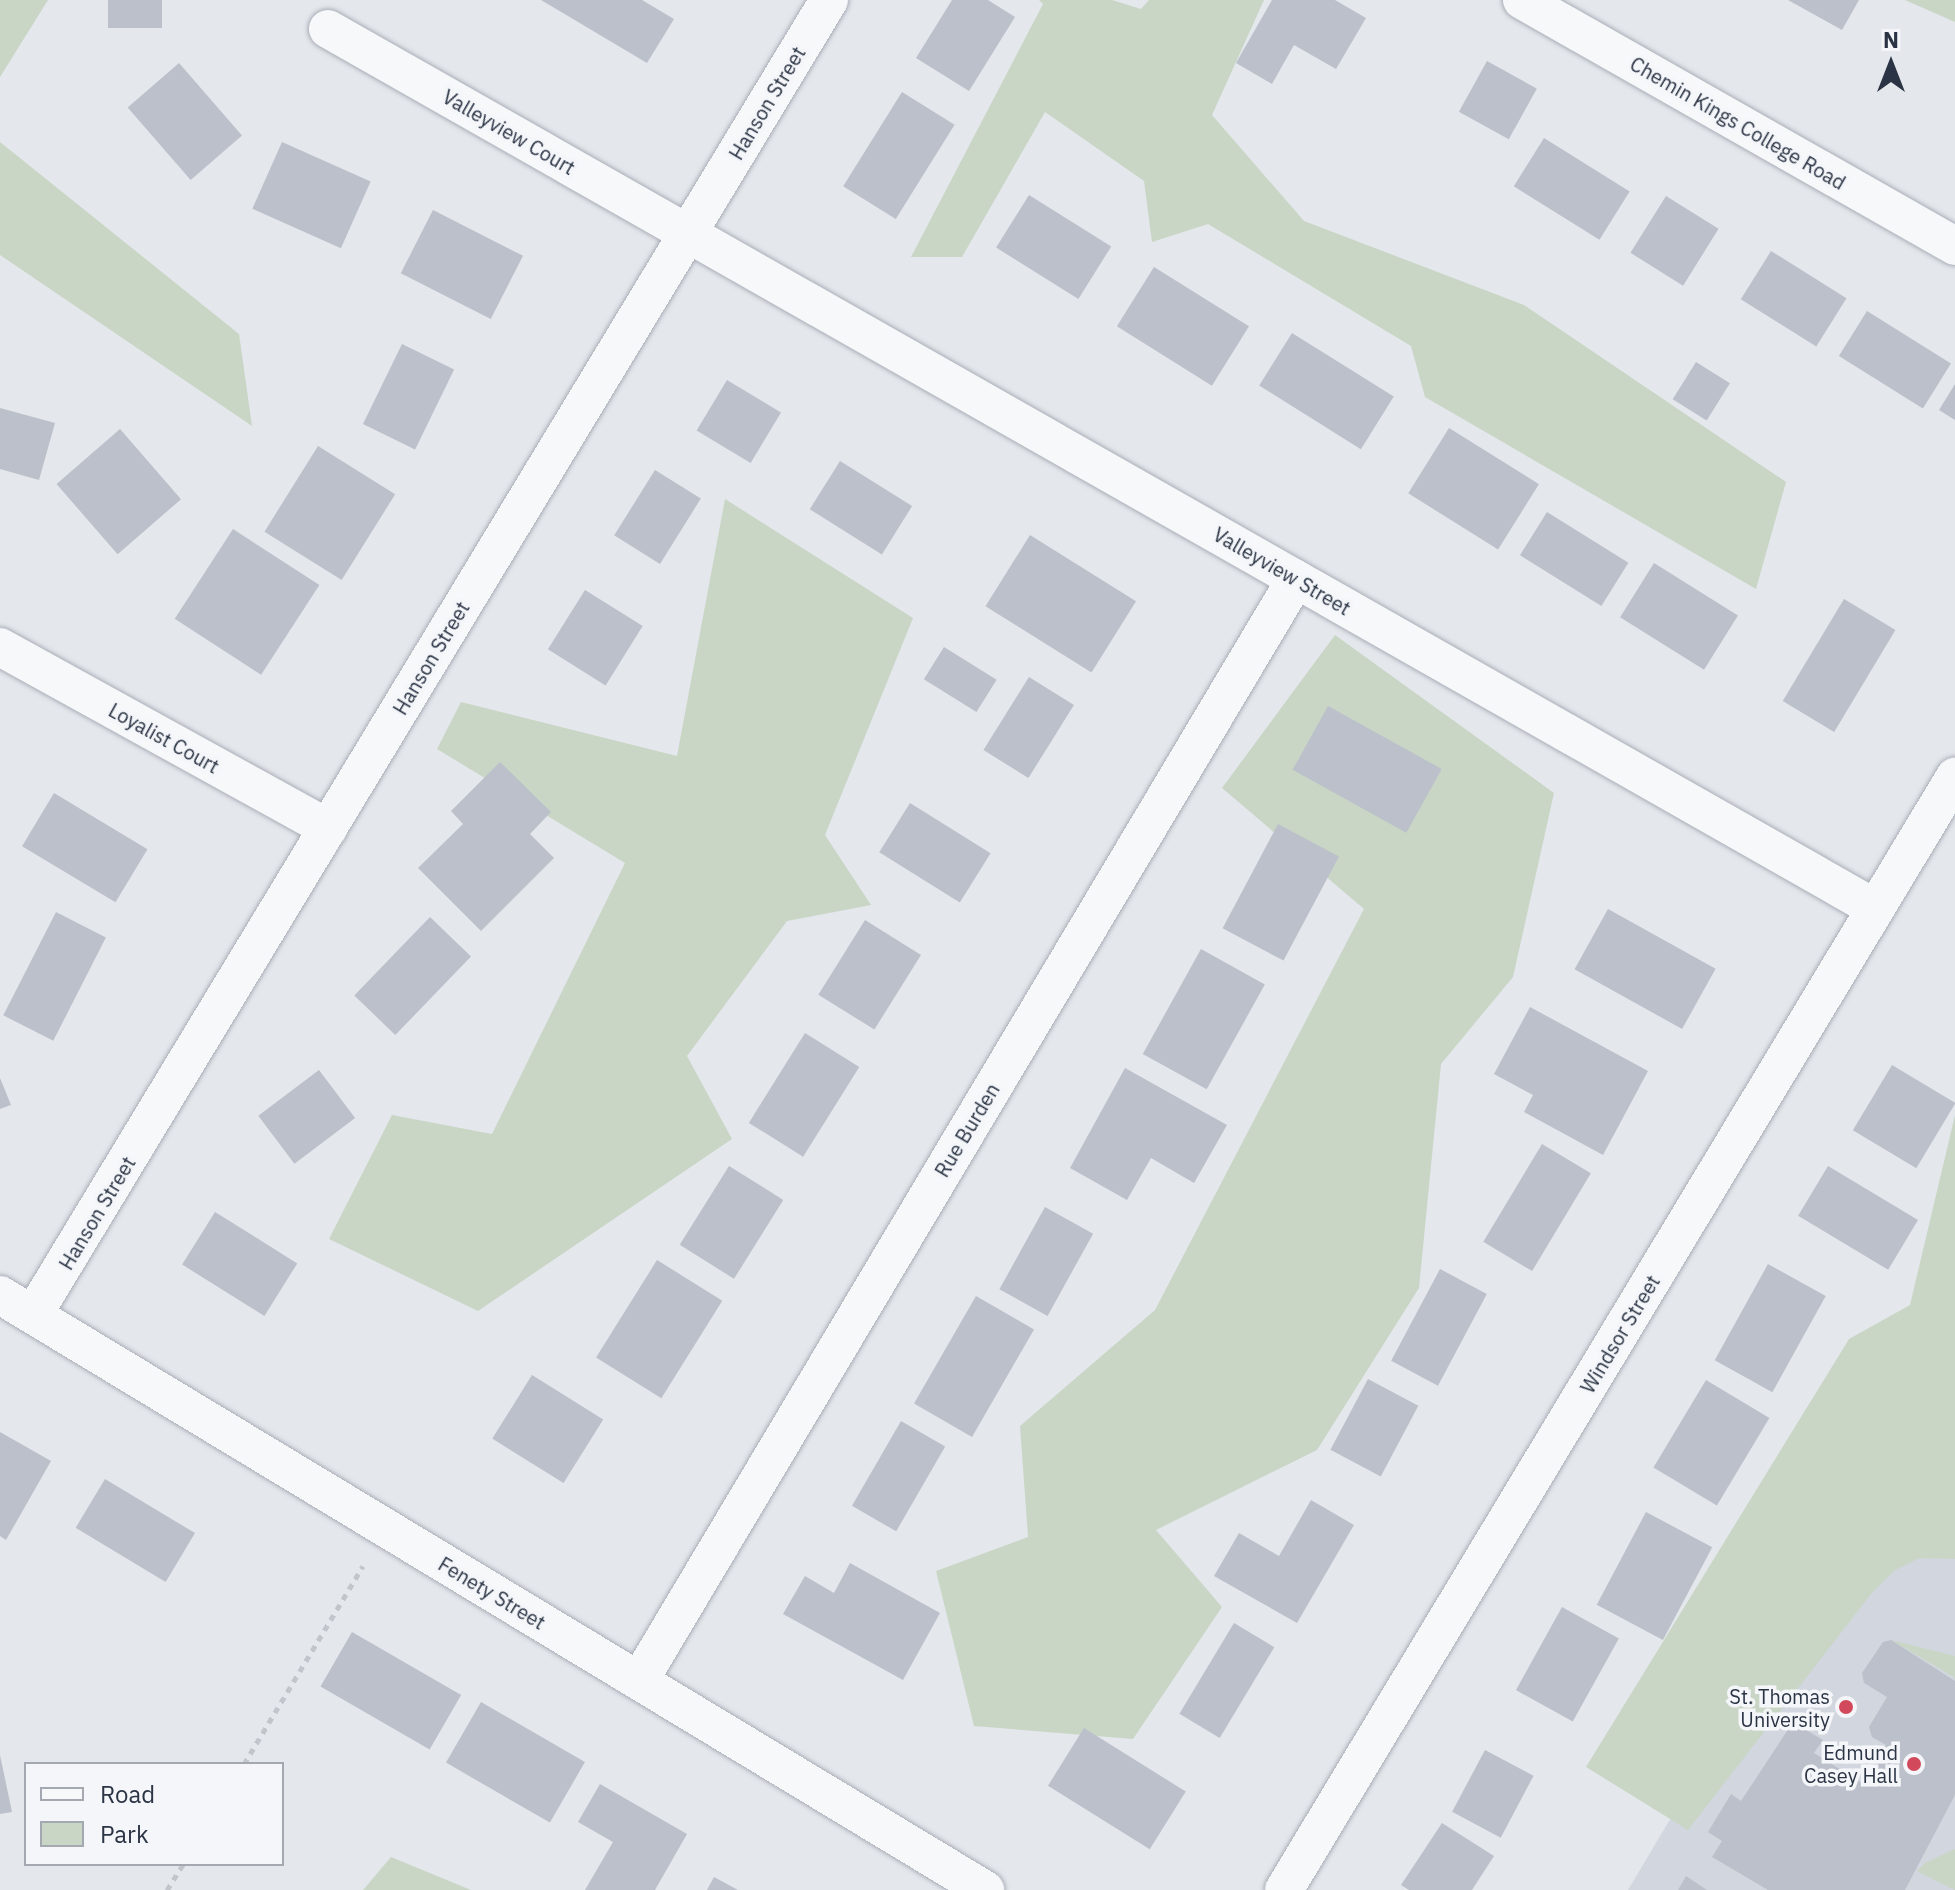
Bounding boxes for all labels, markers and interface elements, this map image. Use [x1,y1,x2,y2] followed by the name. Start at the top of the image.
[1851,24,1931,104] north arrow
[1883,25,1899,54] text: N
[724,42,810,164] street label: Hanson Street
[1626,51,1850,195] street label: Chemin Kings College Road
[438,84,580,180] street label: Valleyview Court
[1209,522,1355,620] street label: Valleyview Street
[388,597,474,719] street label: Hanson Street
[105,698,223,778] street label: Loyalist Court
[930,1079,1004,1181] street label: Rue Burden
[54,1152,140,1274] street label: Hanson Street
[1575,1271,1665,1397] street label: Windsor Street
[434,1552,550,1634] street label: Fenety Street
[1729,1684,1830,1731] place label: St. Thomas University
[1837,1698,1855,1716] marker: St. Thomas University
[1804,1740,1898,1787] place label: Edmund Casey Hall
[1905,1755,1923,1773] marker: Edmund Casey Hall
[24,1762,284,1866] legend
[100,1778,155,1810] text: Road
[100,1818,149,1850] text: Park

